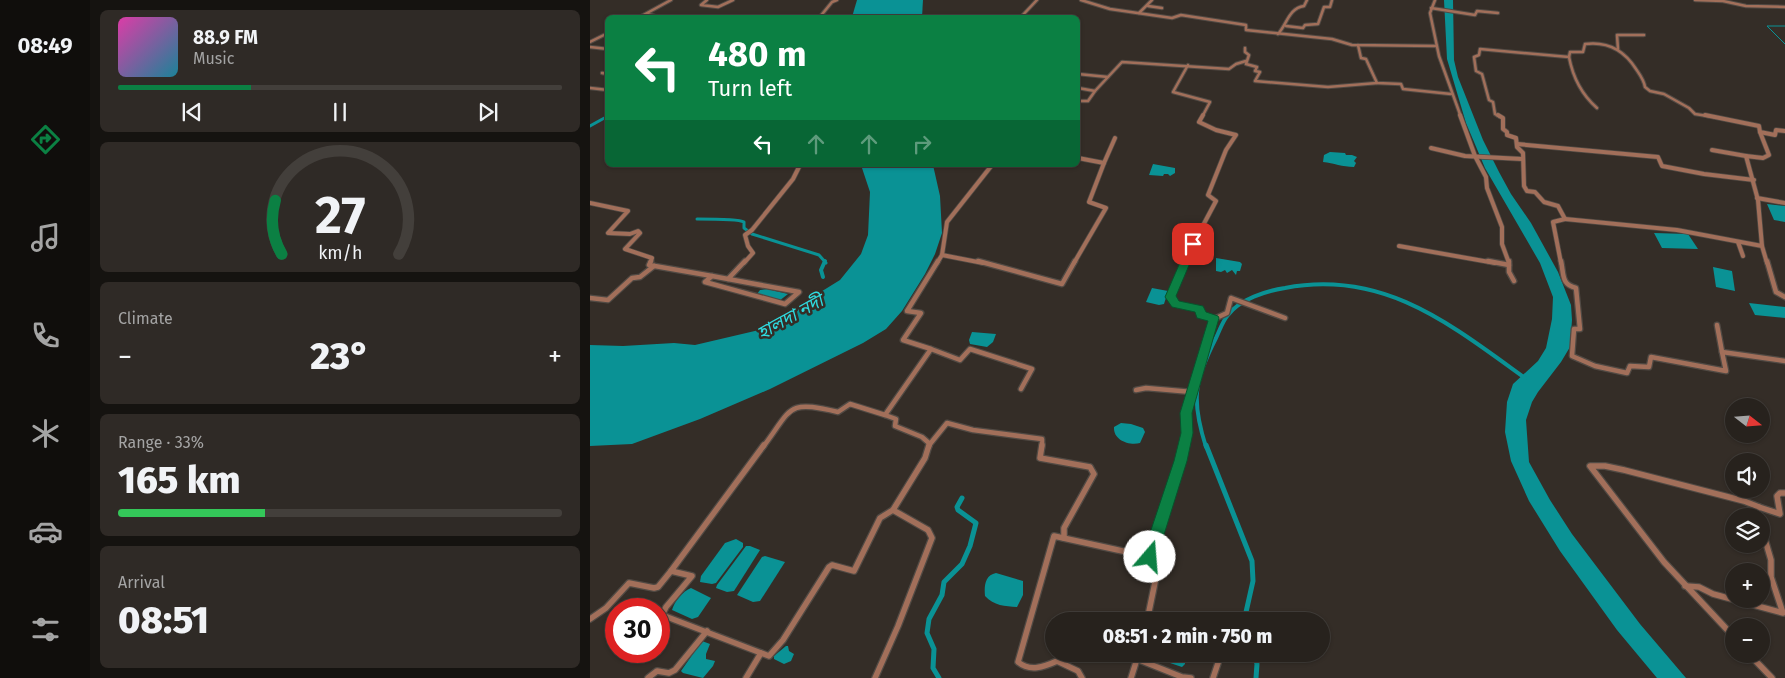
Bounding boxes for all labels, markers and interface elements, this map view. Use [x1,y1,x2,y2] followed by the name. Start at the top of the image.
[193,26,258,49] text: 88.9 FM
[17,32,73,59] text: 08:49
[708,33,806,75] text: 480 m
[625,35,690,100] icon: left
[193,49,234,68] text: Music
[708,75,792,102] text: Turn left
[178,98,206,126] icon: previous
[326,98,354,126] icon: pause
[474,98,502,126] icon: next
[28,122,63,157] icon: directions
[749,130,777,158] icon: left
[802,130,830,158] icon: ahead
[855,130,883,158] icon: ahead
[908,130,936,158] icon: right
[315,184,365,247] text: 27
[28,220,63,255] icon: music
[1172,223,1214,265] pin
[1179,230,1207,258] icon: arrive
[318,242,362,264] text: km/h
[753,288,830,344] water label: হালদা নদী
[118,309,173,328] text: Climate
[28,318,63,353] icon: phone
[310,333,370,379] text: 23°
[118,340,132,373] text: −
[548,340,562,373] text: +
[1725,398,1770,442] north arrow
[1725,398,1770,663] map controls
[28,416,63,451] icon: climate
[118,433,204,452] text: Range · 33%
[1725,453,1770,498] button: sound
[118,457,240,503] text: 165 km
[1725,508,1770,553] button: layers
[28,514,63,549] icon: car
[1123,530,1175,582] position arrow
[1725,563,1770,608] button: +
[118,573,165,592] text: Arrival
[118,597,209,643] text: 08:51
[605,598,670,663] speed limit sign: 30
[28,612,63,647] icon: filters
[1725,618,1770,663] button: −
[1103,625,1272,648] text: 08:51 · 2 min · 750 m

